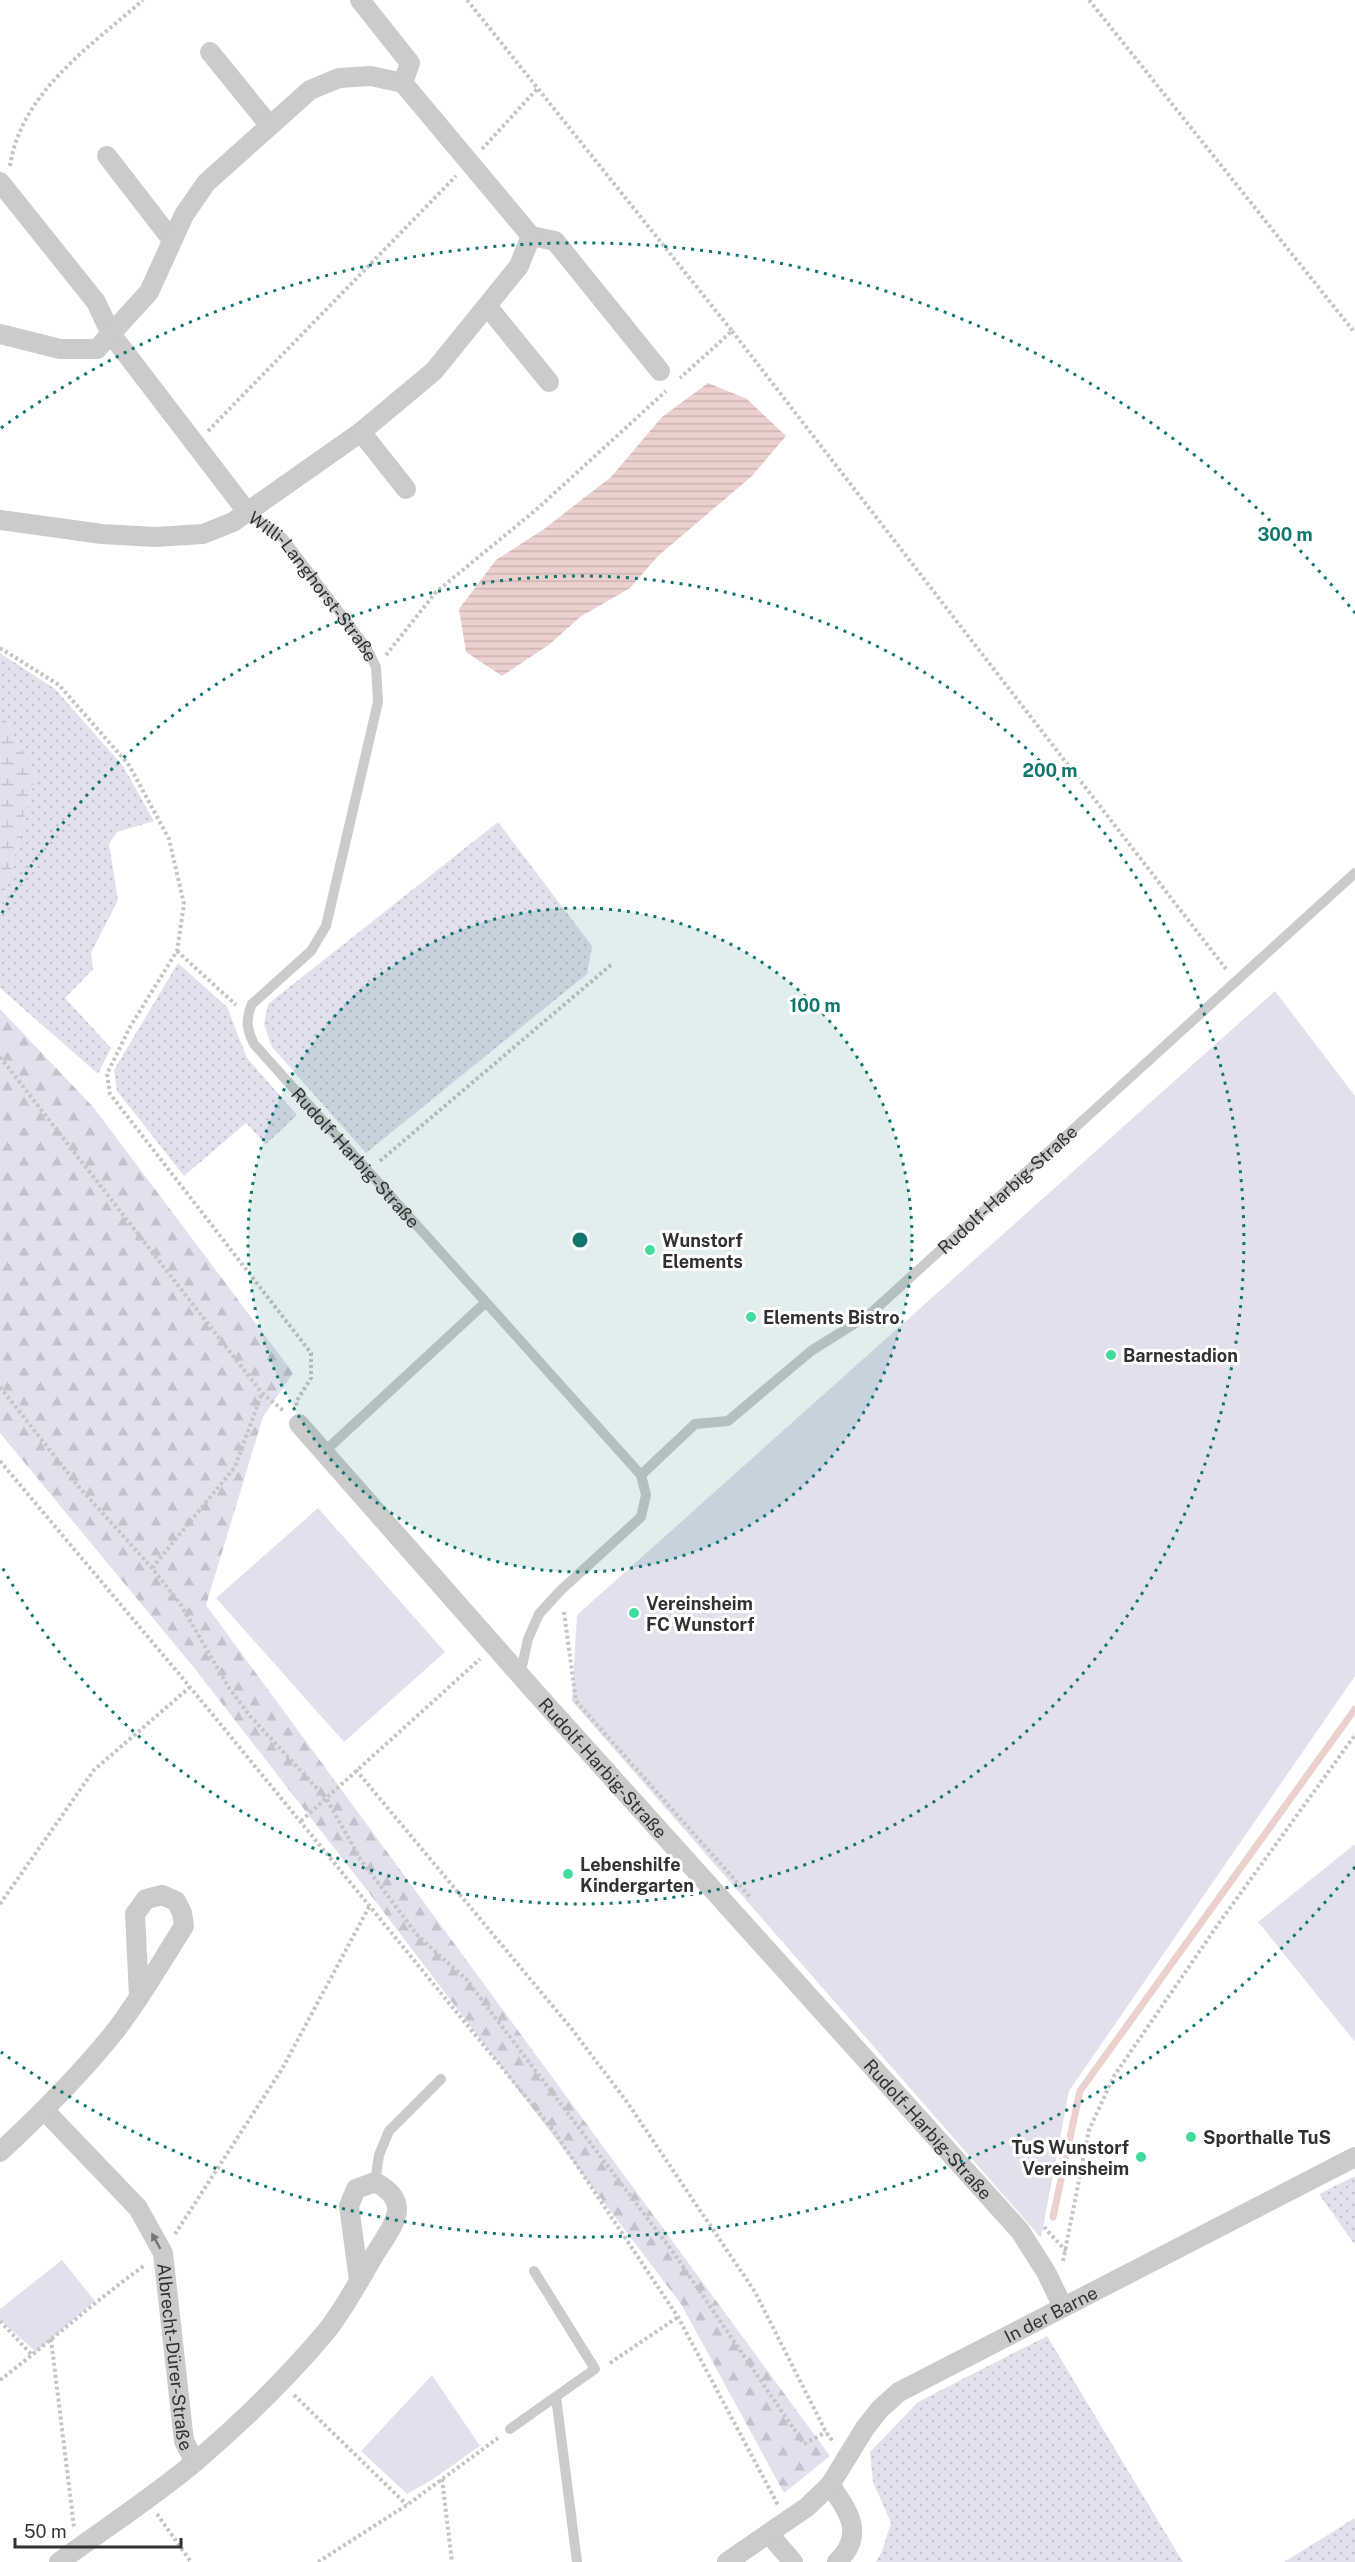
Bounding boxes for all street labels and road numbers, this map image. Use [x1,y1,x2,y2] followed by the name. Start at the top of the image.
[245,507,382,665] street label: Willi-Langhorst-Straße
[287,1083,424,1232] street label: Rudolf-Harbig-Straße
[933,1121,1081,1258] street label: Rudolf-Harbig-Straße
[535,1693,672,1842] street label: Rudolf-Harbig-Straße
[860,2055,997,2203] street label: Rudolf-Harbig-Straße
[154,2262,197,2454] street label: Albrecht-Dürer-Straße
[1001,2281,1101,2347] street label: In der Barne

